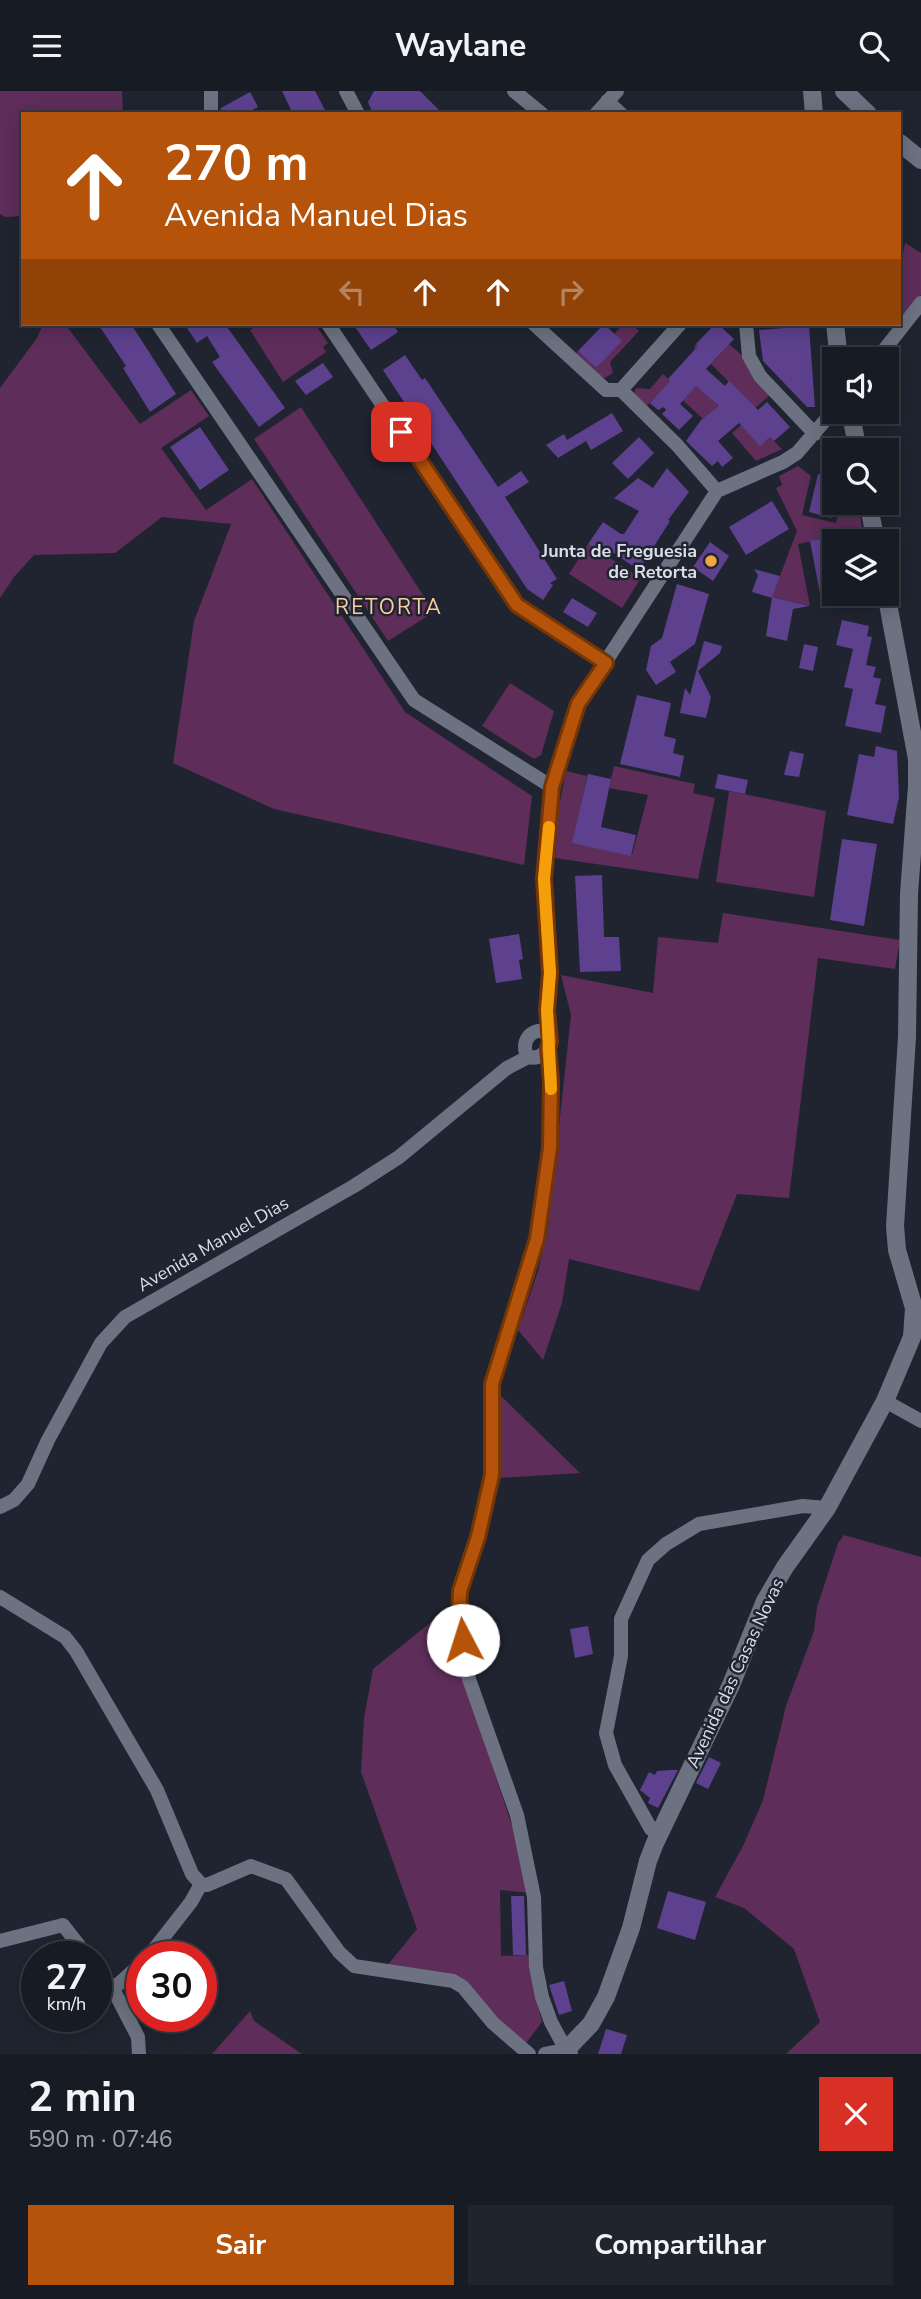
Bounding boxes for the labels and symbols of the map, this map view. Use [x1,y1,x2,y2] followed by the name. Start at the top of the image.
[371,402,431,462] pin
[541,539,697,584] place label: Junta de Freguesia de Retorta
[703,553,719,569] marker: Junta de Freguesia de Retorta
[335,593,443,621] district label: RETORTA
[133,1191,293,1297] street label: Avenida Manuel Dias
[680,1574,790,1772] street label: Avenida das Casas Novas
[426,1603,500,1677] position arrow
[126,1941,217,2032] speed limit sign: 30

